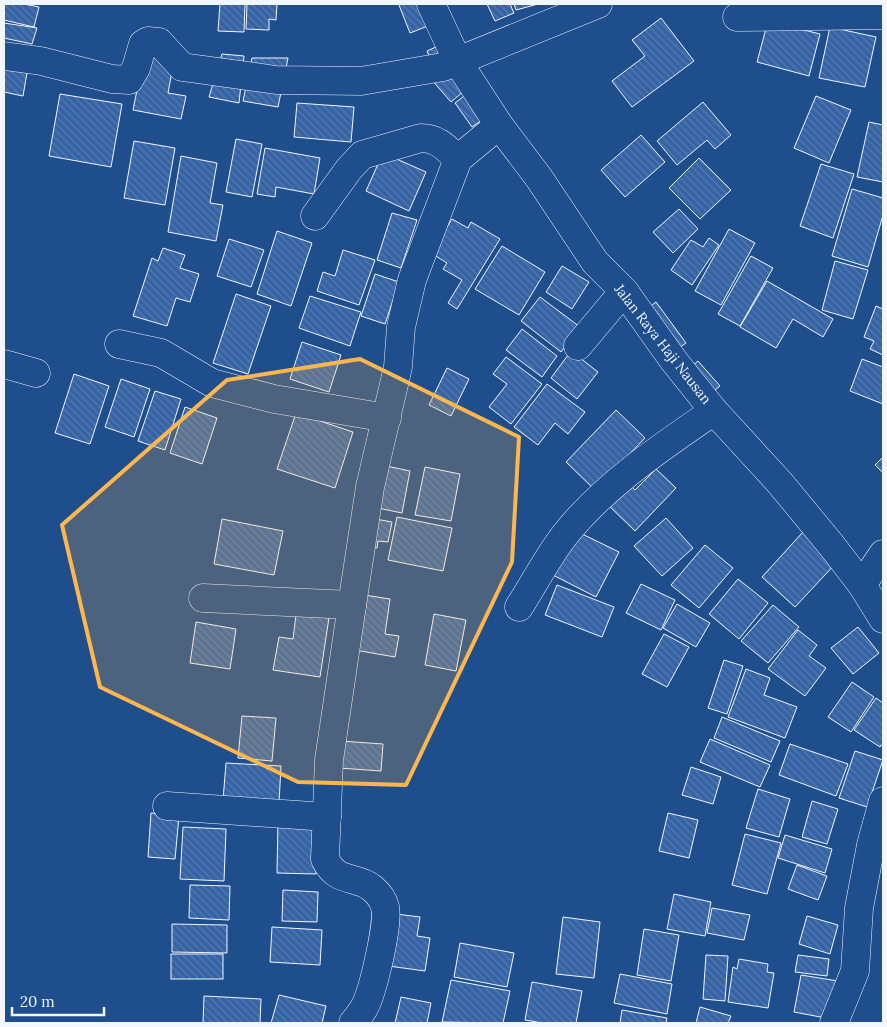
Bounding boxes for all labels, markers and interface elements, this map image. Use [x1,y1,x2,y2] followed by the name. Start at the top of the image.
[610,280,716,408] street label: Jalan Raya Haji Nausan
[12,984,105,1016] scale bar
[20,992,55,1011] text: 20 m

